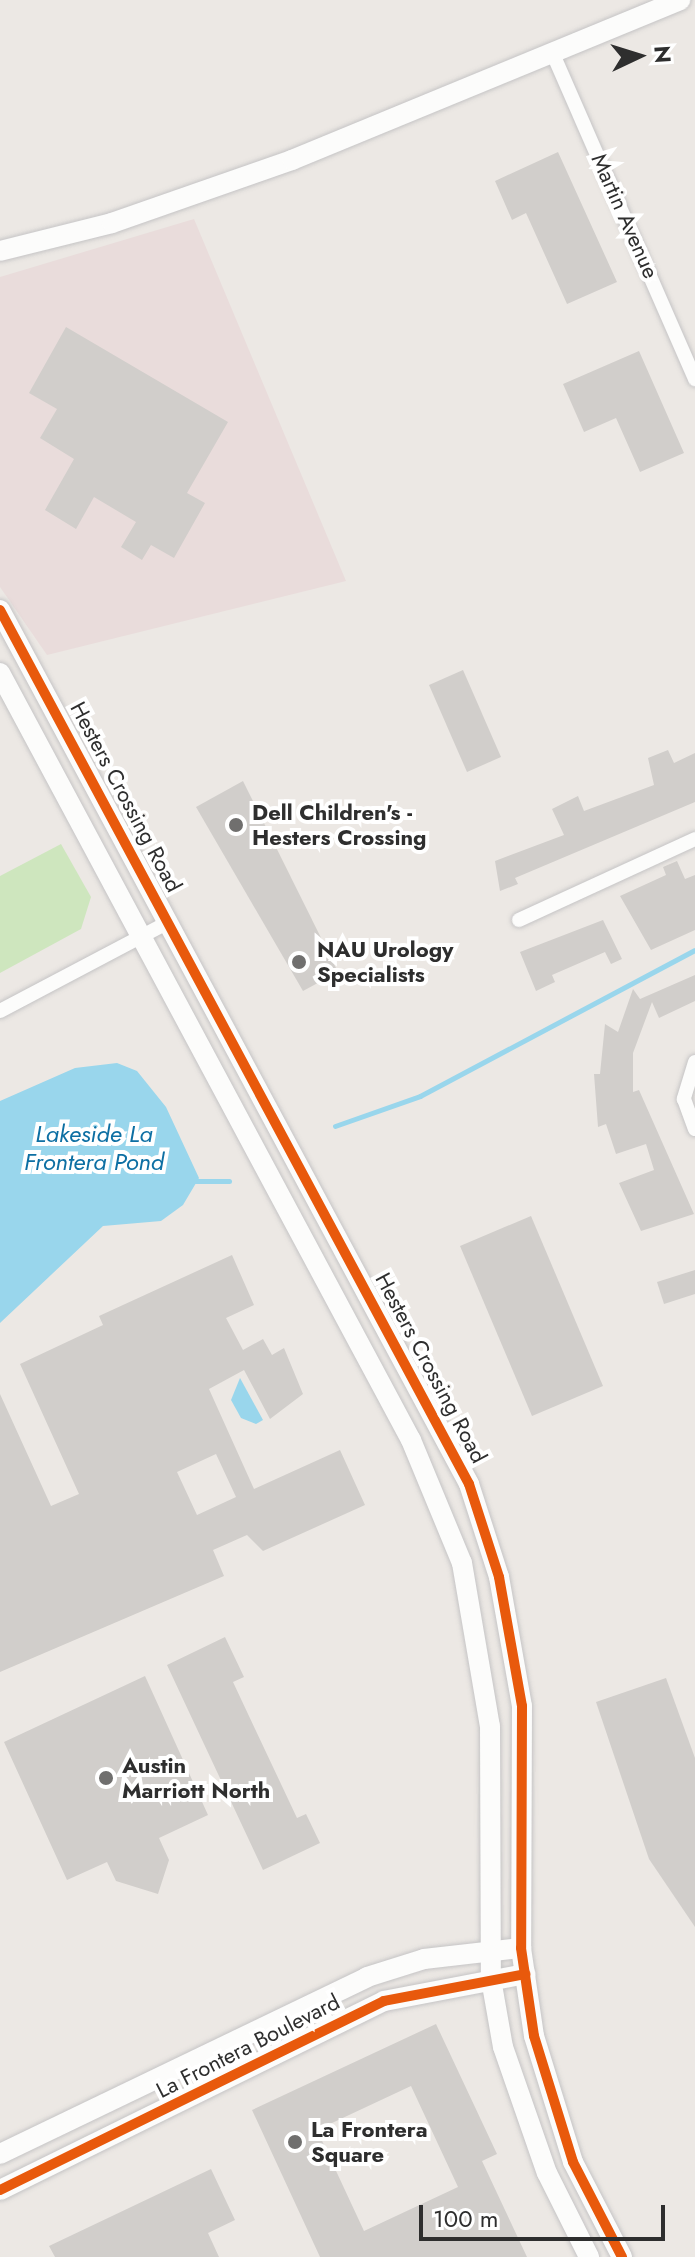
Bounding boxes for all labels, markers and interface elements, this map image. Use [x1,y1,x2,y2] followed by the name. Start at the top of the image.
[599,16,679,96] north arrow
[646,44,680,64] text: N
[586,150,664,282] street label: Martin Avenue
[65,697,187,897] street label: Hesters Crossing Road
[252,799,427,850] place label: Dell Children's - Hesters Crossing
[227,816,245,834] marker: Dell Children's - Hesters Crossing
[317,936,454,988] place label: NAU Urology Specialists
[288,951,310,973] marker: NAU Urology Specialists
[24,1120,164,1176] water label: Lakeside La Frontera Pond
[370,1268,492,1468] street label: Hesters Crossing Road
[122,1752,270,1804] place label: Austin Marriott North
[97,1769,115,1787] marker: Austin Marriott North
[152,1988,344,2104] street label: La Frontera Boulevard
[311,2116,428,2168] place label: La Frontera Square
[286,2133,304,2151] marker: La Frontera Square
[423,2189,669,2239] scale bar
[433,2201,499,2236] text: 100 m

